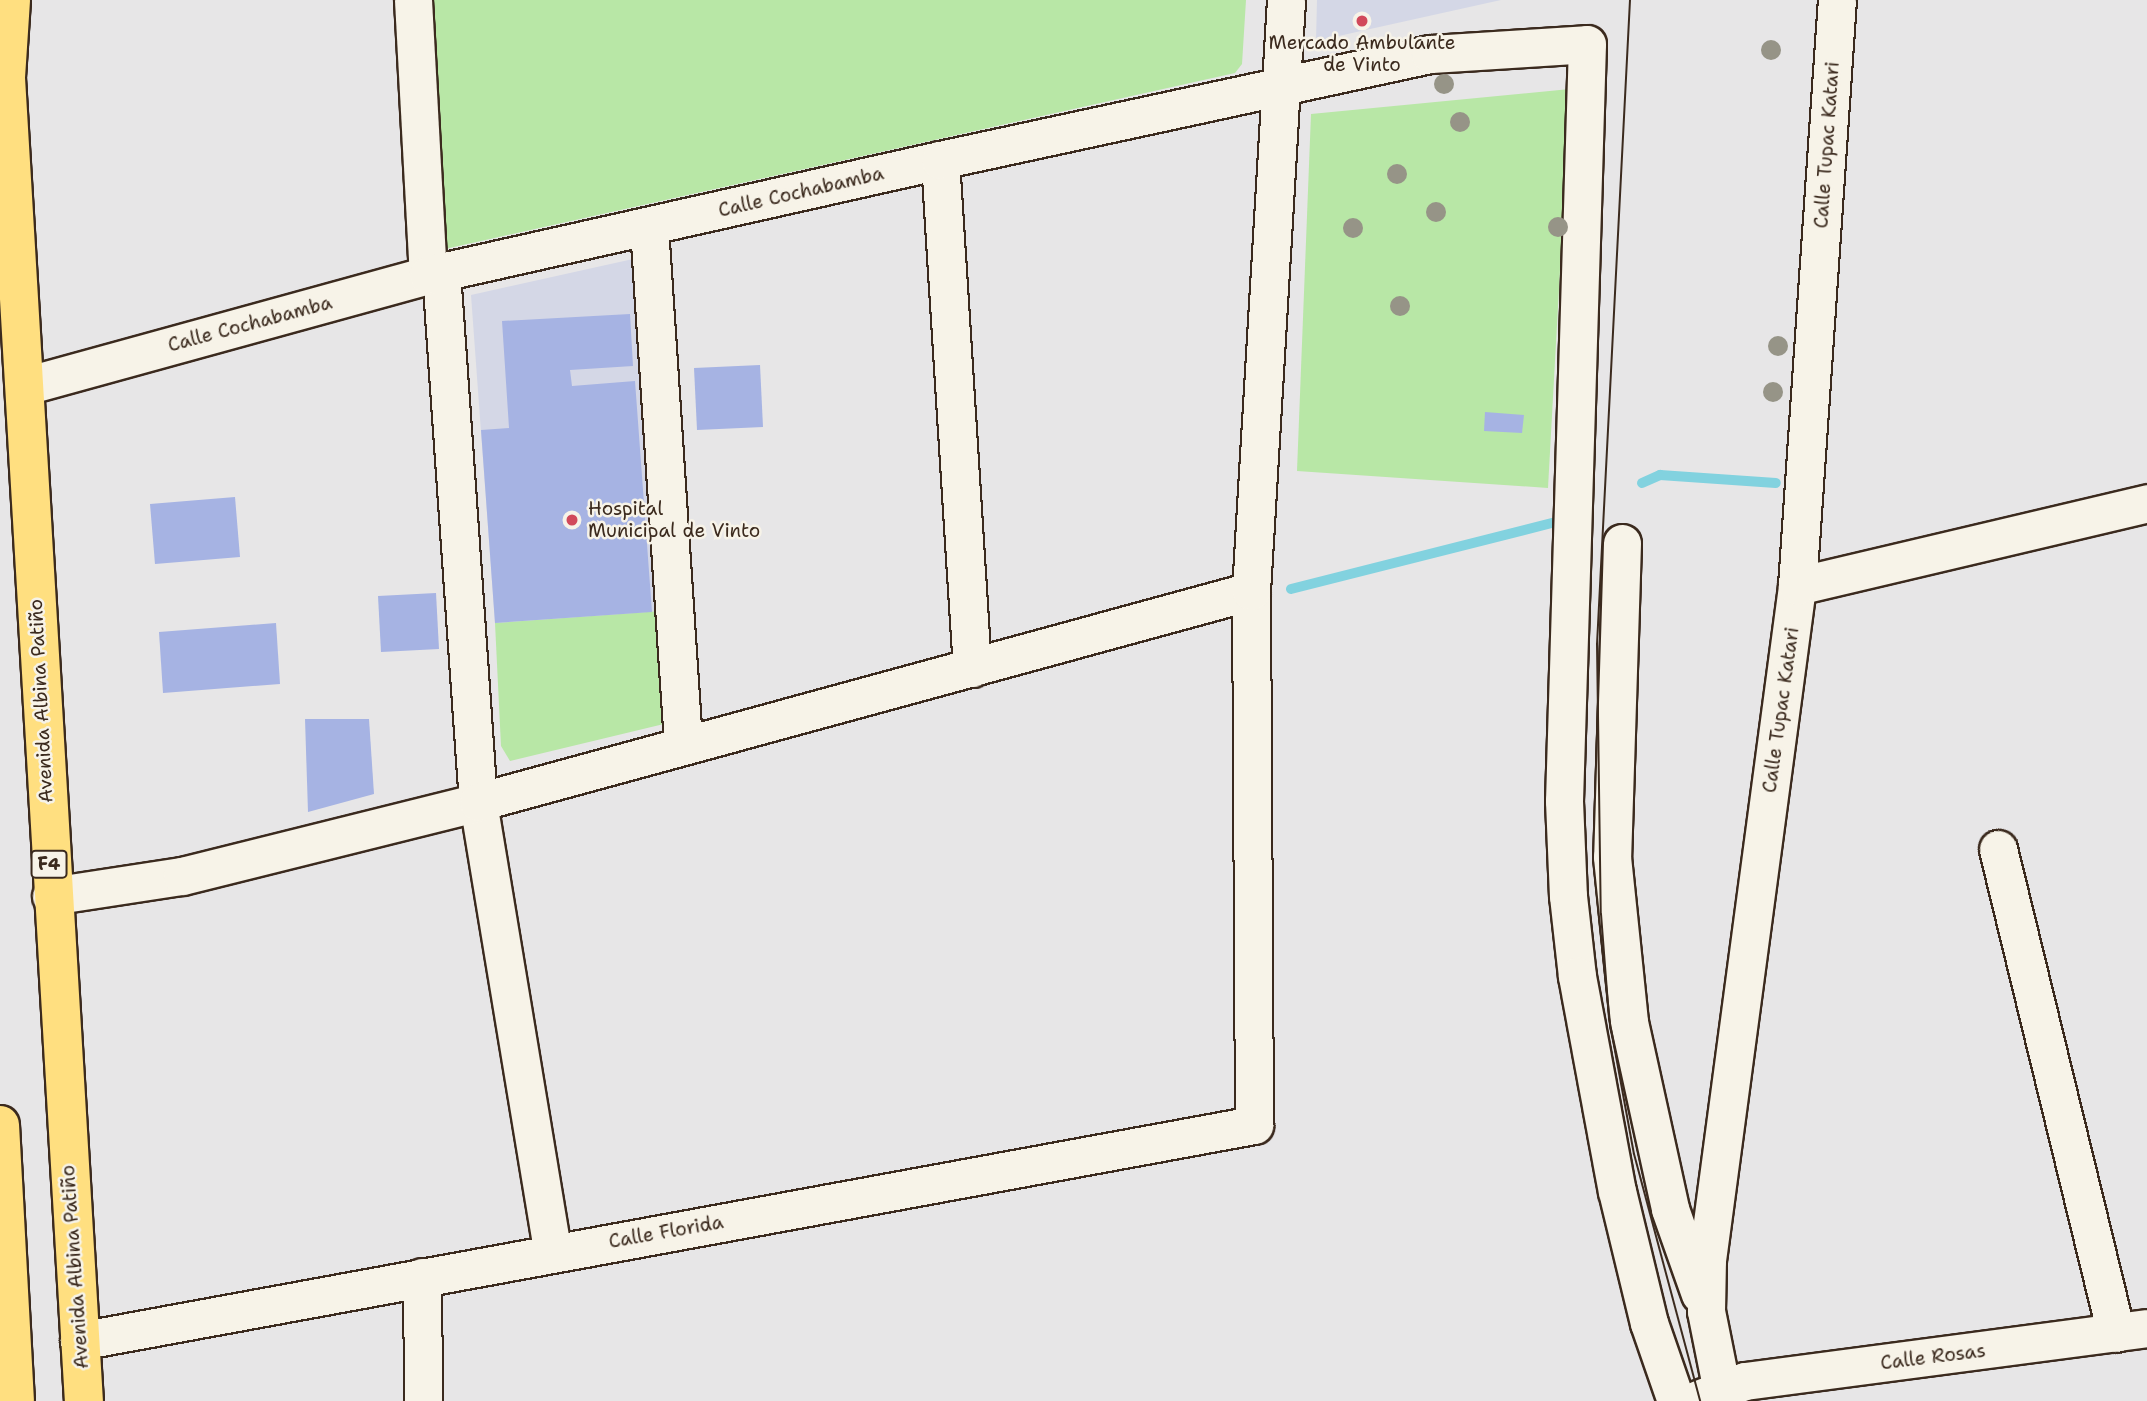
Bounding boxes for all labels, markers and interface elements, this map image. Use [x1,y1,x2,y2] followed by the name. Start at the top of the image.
[1354,13,1370,29] marker: Mercado Ambulante de Vinto
[1269,32,1455,76] place label: Mercado Ambulante de Vinto
[1810,61,1844,229] street label: Calle Tupac Katari
[716,162,886,222] street label: Calle Cochabamba
[165,291,335,357] street label: Calle Cochabamba
[588,498,760,542] place label: Hospital Municipal de Vinto
[562,510,582,530] marker: Hospital Municipal de Vinto
[24,598,58,804] street label: Avenida Albina Patiño
[1758,626,1804,794] street label: Calle Tupac Katari
[30,850,68,878] road number: F4
[57,1164,93,1370] street label: Avenida Albina Patiño
[607,1211,725,1253] street label: Calle Florida
[1879,1339,1987,1375] street label: Calle Rosas

